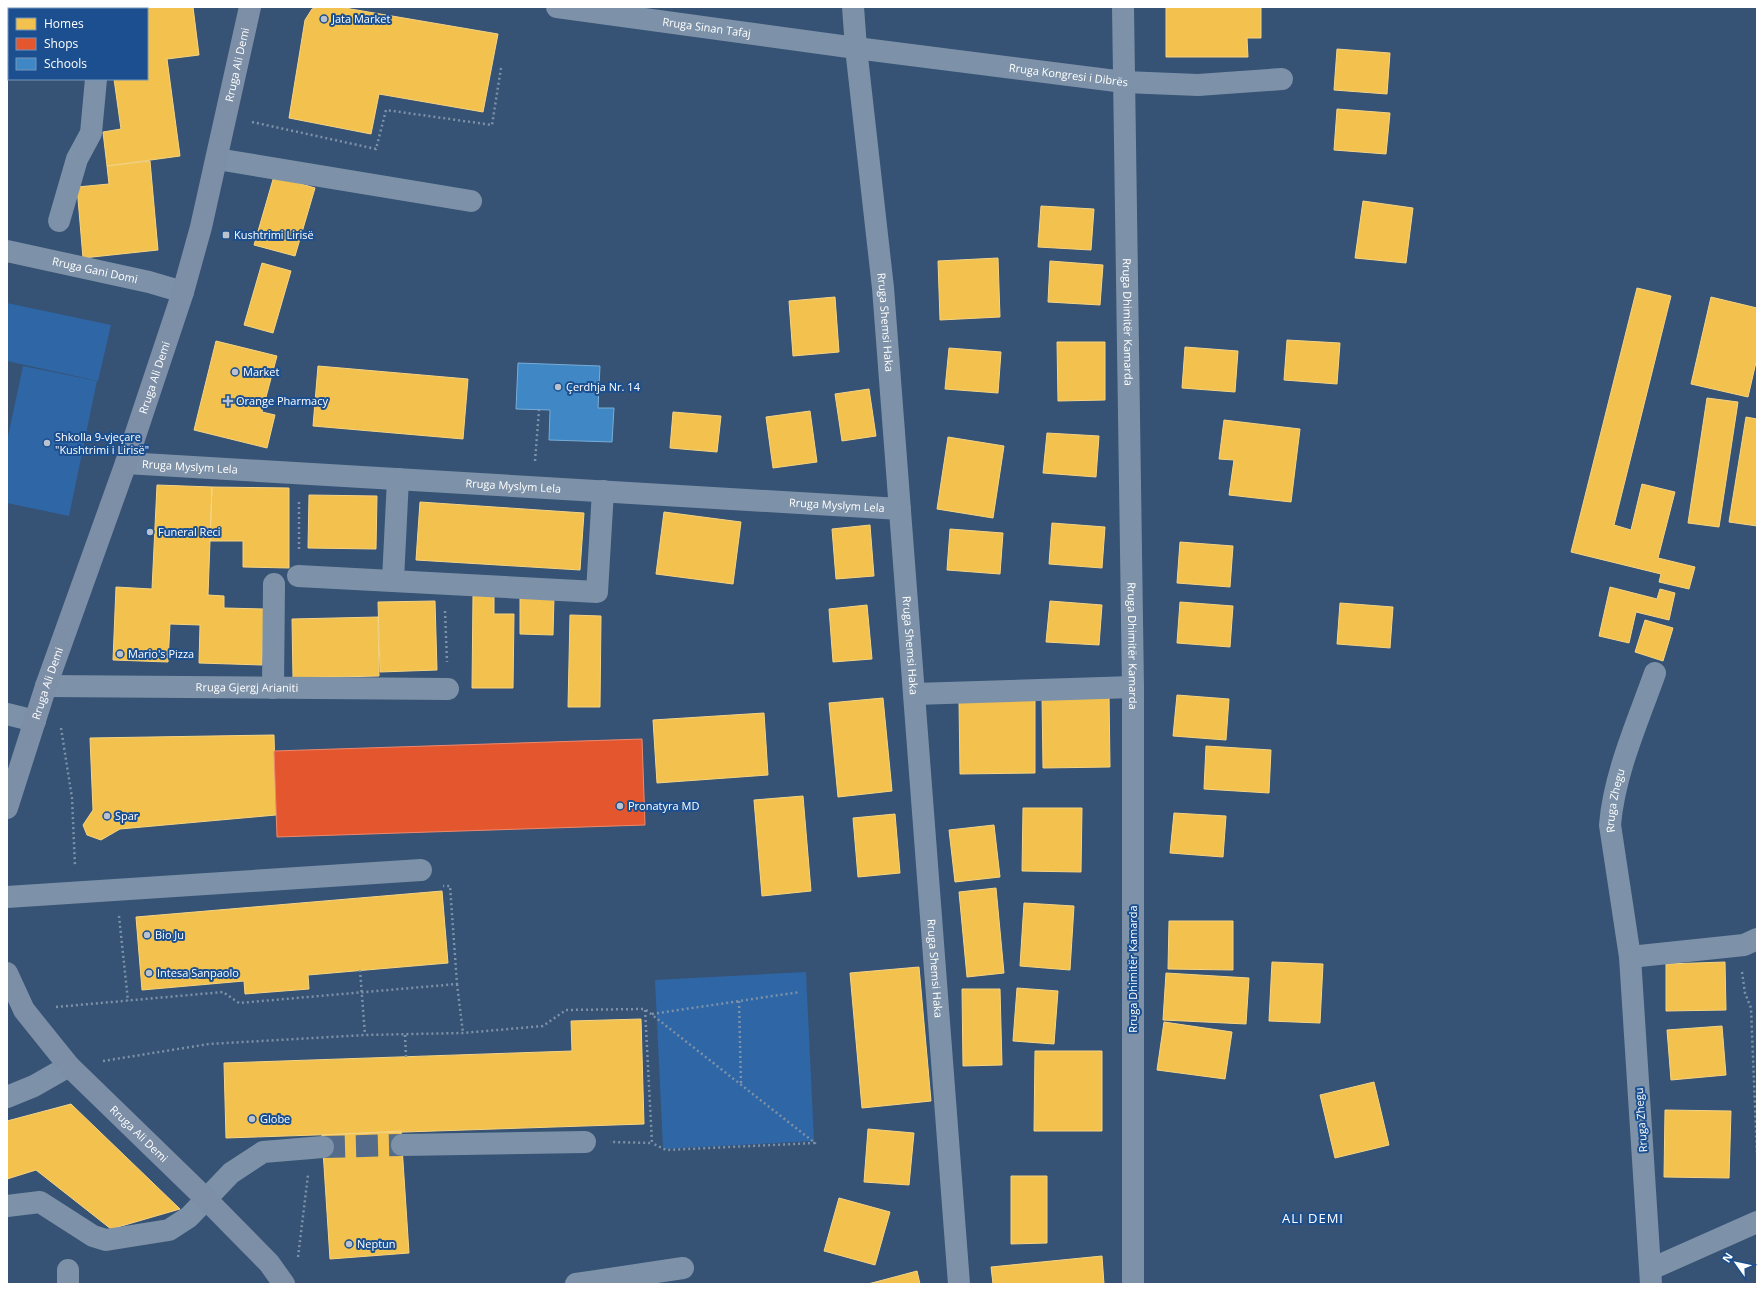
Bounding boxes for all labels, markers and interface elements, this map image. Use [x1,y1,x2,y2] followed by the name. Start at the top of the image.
[8,8,148,80] legend
[331,11,390,26] place label: Jata Market
[319,14,329,24] marker: Jata Market
[661,14,752,41] street label: Rruga Sinan Tafaj
[44,15,84,32] text: Homes
[221,26,252,103] street label: Rruga Ali Demi
[44,35,79,52] text: Shops
[44,55,87,72] text: Schools
[1008,59,1128,89] street label: Rruga Kongresi i Dibrës
[234,227,314,242] place label: Kushtrimi Lirisë
[221,230,231,240] marker: Kushtrimi Lirisë
[51,253,139,286] street label: Rruga Gani Domi
[1120,258,1137,386] street label: Rruga Dhimitër Kamarda
[874,272,897,372] street label: Rruga Shemsi Haka
[135,339,173,416] street label: Rruga Ali Demi
[243,364,279,379] place label: Market
[230,367,240,377] marker: Market
[566,379,641,394] place label: Çerdhja Nr. 14
[553,382,563,392] marker: Çerdhja Nr. 14
[236,393,328,408] place label: Orange Pharmacy
[223,396,233,406] marker: Orange Pharmacy
[55,429,149,457] place label: Shkolla 9-vjeçare "Kushtrimi i Lirisë"
[42,438,52,448] marker: Shkolla 9-vjeçare "Kushtrimi i Lirisë"
[142,456,238,477] street label: Rruga Myslym Lela
[465,475,562,496] street label: Rruga Myslym Lela
[788,494,885,515] street label: Rruga Myslym Lela
[158,524,221,539] place label: Funeral Reci
[145,527,155,537] marker: Funeral Reci
[1124,582,1141,710] street label: Rruga Dhimitër Kamarda
[900,595,922,695] street label: Rruga Shemsi Haka
[28,645,66,721] street label: Rruga Ali Demi
[128,646,194,661] place label: Mario's Pizza
[115,649,125,659] marker: Mario's Pizza
[196,679,298,695] street label: Rruga Gjergj Arianiti
[1602,767,1628,834] street label: Rruga Zhegu
[628,798,699,813] place label: Pronatyra MD
[615,801,625,811] marker: Pronatyra MD
[115,808,139,823] place label: Spar
[102,811,112,821] marker: Spar
[1125,905,1140,1033] street label: Rruga Dhimitër Kamarda
[924,918,947,1018] street label: Rruga Shemsi Haka
[155,927,184,942] place label: Bio Ju
[142,930,152,940] marker: Bio Ju
[157,965,239,980] place label: Intesa Sanpaolo
[144,968,154,978] marker: Intesa Sanpaolo
[1631,1087,1650,1153] street label: Rruga Zhegu
[107,1102,172,1165] street label: Rruga Ali Demi
[260,1111,290,1126] place label: Globe
[247,1114,257,1124] marker: Globe
[1282,1209,1344,1227] district label: ALI DEMI
[357,1236,396,1251] place label: Neptun
[344,1239,354,1249] marker: Neptun
[1716,1243,1756,1283] north arrow
[1718,1249,1736,1265] text: N

